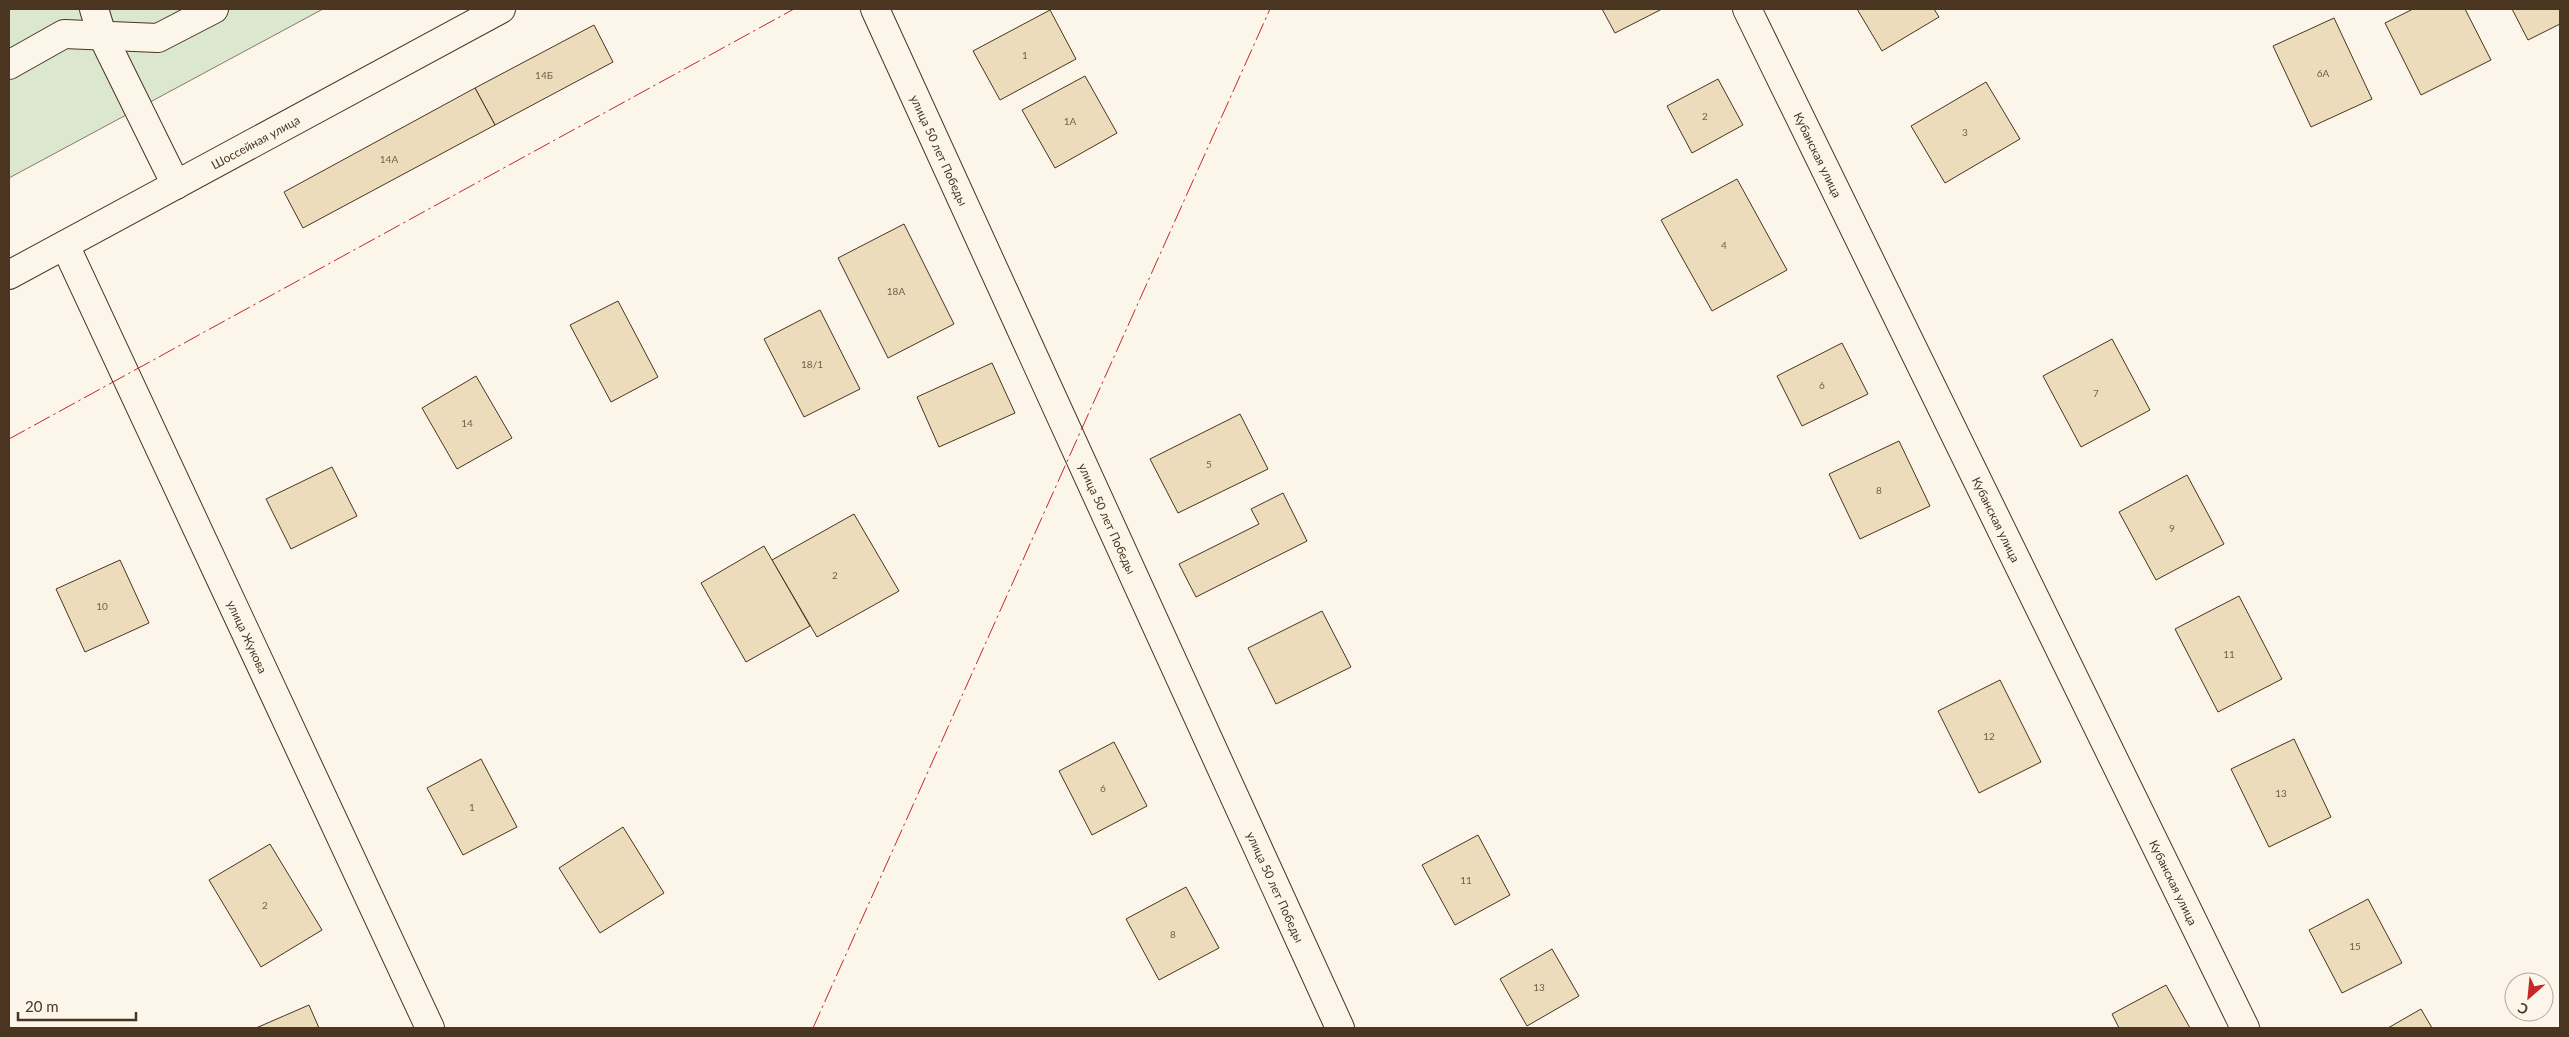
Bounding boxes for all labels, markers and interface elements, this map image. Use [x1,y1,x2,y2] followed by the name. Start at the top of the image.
[1022,49,1028,61] house number: 1
[2317,67,2330,79] house number: 6А
[535,69,553,81] house number: 14Б
[908,92,971,208] street label: улица 50 лет Победы
[1791,109,1845,200] street label: Кубанская улица
[1702,110,1708,122] house number: 2
[208,112,302,172] street label: Шоссейная улица
[1064,115,1077,127] house number: 1А
[1962,126,1968,138] house number: 3
[380,153,398,165] house number: 14А
[1721,239,1727,251] house number: 4
[887,285,905,297] house number: 18А
[801,358,823,370] house number: 18/1
[1819,379,1825,391] house number: 6
[2093,387,2099,399] house number: 7
[461,417,473,429] house number: 14
[1206,458,1212,470] house number: 5
[1076,461,1139,576] street label: улица 50 лет Победы
[1969,474,2024,564] street label: Кубанская улица
[1876,484,1882,496] house number: 8
[2169,522,2175,534] house number: 9
[832,569,838,581] house number: 2
[224,598,271,675] street label: улица Жукова
[96,600,108,612] house number: 10
[2223,648,2235,660] house number: 11
[1983,730,1995,742] house number: 12
[1100,782,1106,794] house number: 6
[2275,787,2287,799] house number: 13
[469,801,475,813] house number: 1
[1244,829,1307,945] street label: улица 50 лет Победы
[2147,837,2201,927] street label: Кубанская улица
[1460,874,1472,886] house number: 11
[262,899,268,911] house number: 2
[1170,928,1176,940] house number: 8
[2349,940,2361,952] house number: 15
[2504,972,2554,1022] north arrow
[1533,981,1545,993] house number: 13
[18,990,135,1022] scale bar
[25,997,59,1015] text: 20 m
[2514,999,2531,1019] text: С

